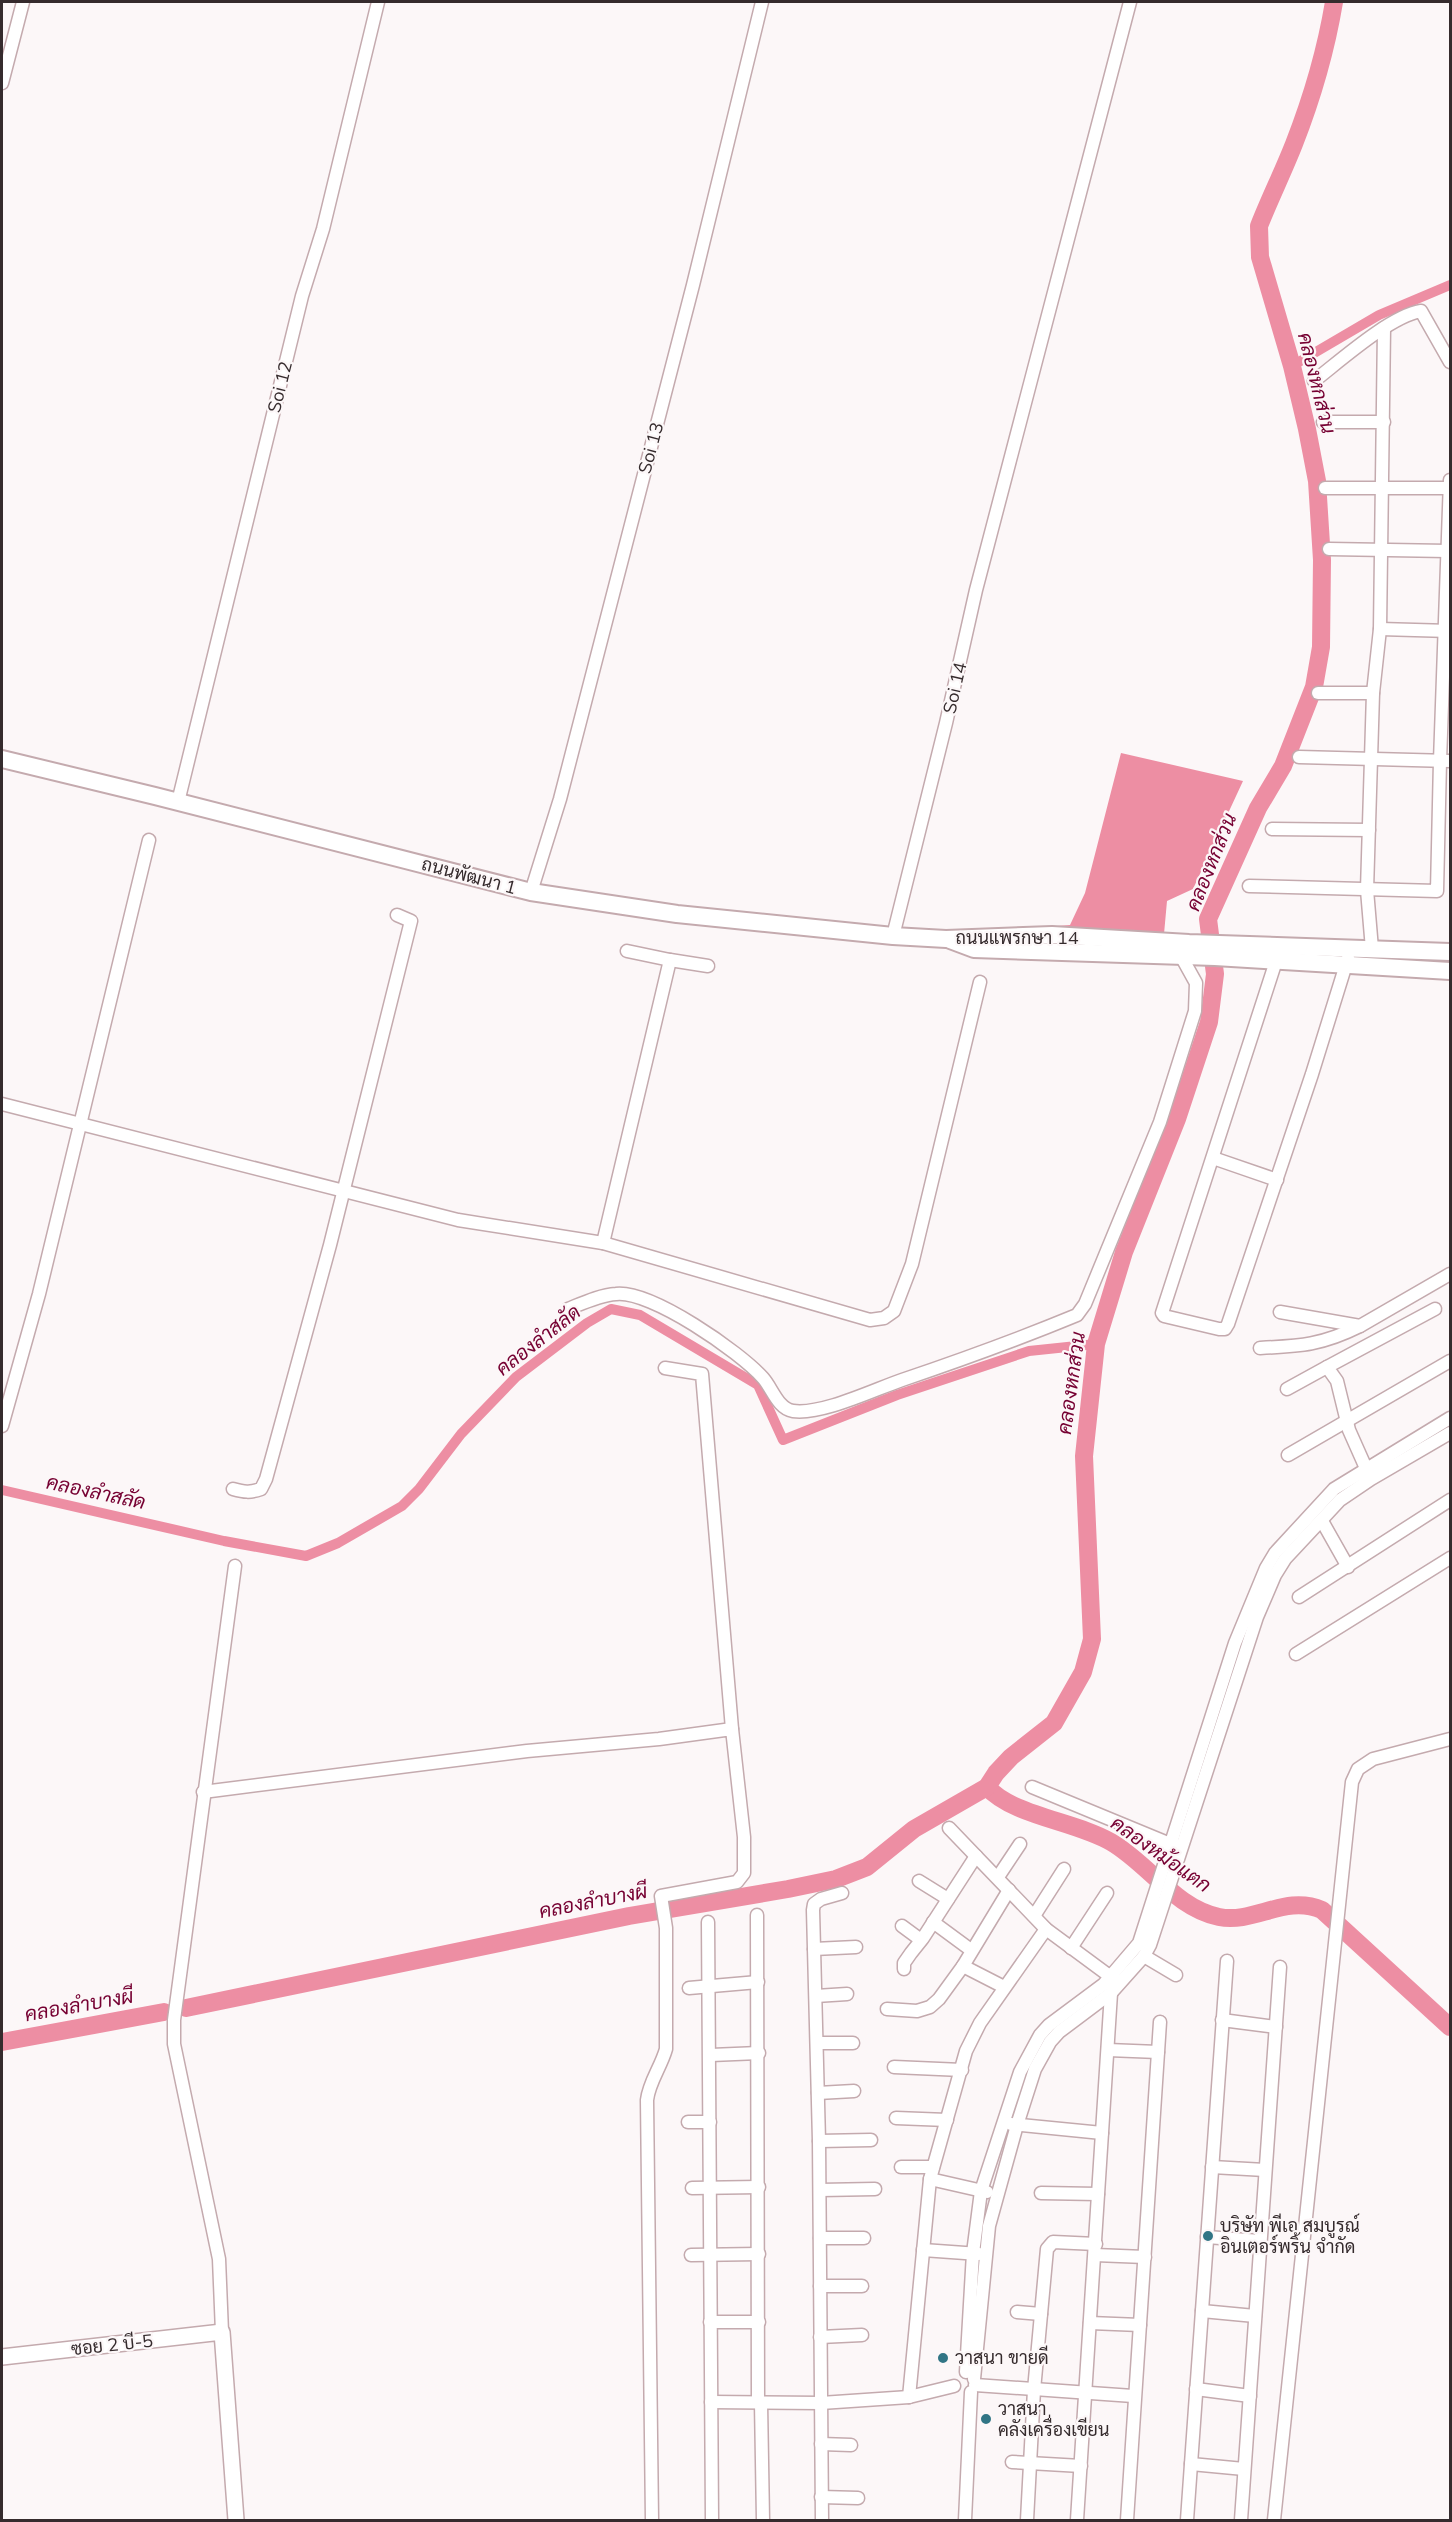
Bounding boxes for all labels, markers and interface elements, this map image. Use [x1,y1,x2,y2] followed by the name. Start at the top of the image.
[1293,330,1342,436] water label: คลองหกส่วน
[262,359,297,415] street label: Soi 12
[633,420,668,476] street label: Soi 13
[937,660,972,716] street label: Soi 14
[1180,809,1242,914] water label: คลองหกส่วน
[419,852,519,899] street label: ถนนพัฒนา 1
[955,926,1079,949] street label: ถนนแพรกษา 14
[490,1299,585,1380] water label: คลองลำสลัด
[1051,1330,1090,1436] water label: คลองหกส่วน
[44,1469,148,1514] water label: คลองลำสลัด
[1106,1810,1216,1897] water label: คลองหม้อแตก
[537,1878,650,1923] water label: คลองลำบางผี
[23,1982,136,2026] water label: คลองลำบางผี
[1220,2213,1360,2258] place label: บริษัท พีเอ สมบูรณ์ อินเตอร์พริ้น จำกัด
[1201,2229,1215,2243] marker: บริษัท พีเอ สมบูรณ์ อินเตอร์พริ้น จำกัด
[70,2328,154,2360] street label: ซอย 2 บี-5
[955,2345,1049,2369] place label: วาสนา ขายดี
[936,2351,950,2365] marker: วาสนา ขายดี
[998,2397,1109,2441] place label: วาสนา คลังเครื่องเขียน
[979,2412,993,2426] marker: วาสนา คลังเครื่องเขียน

